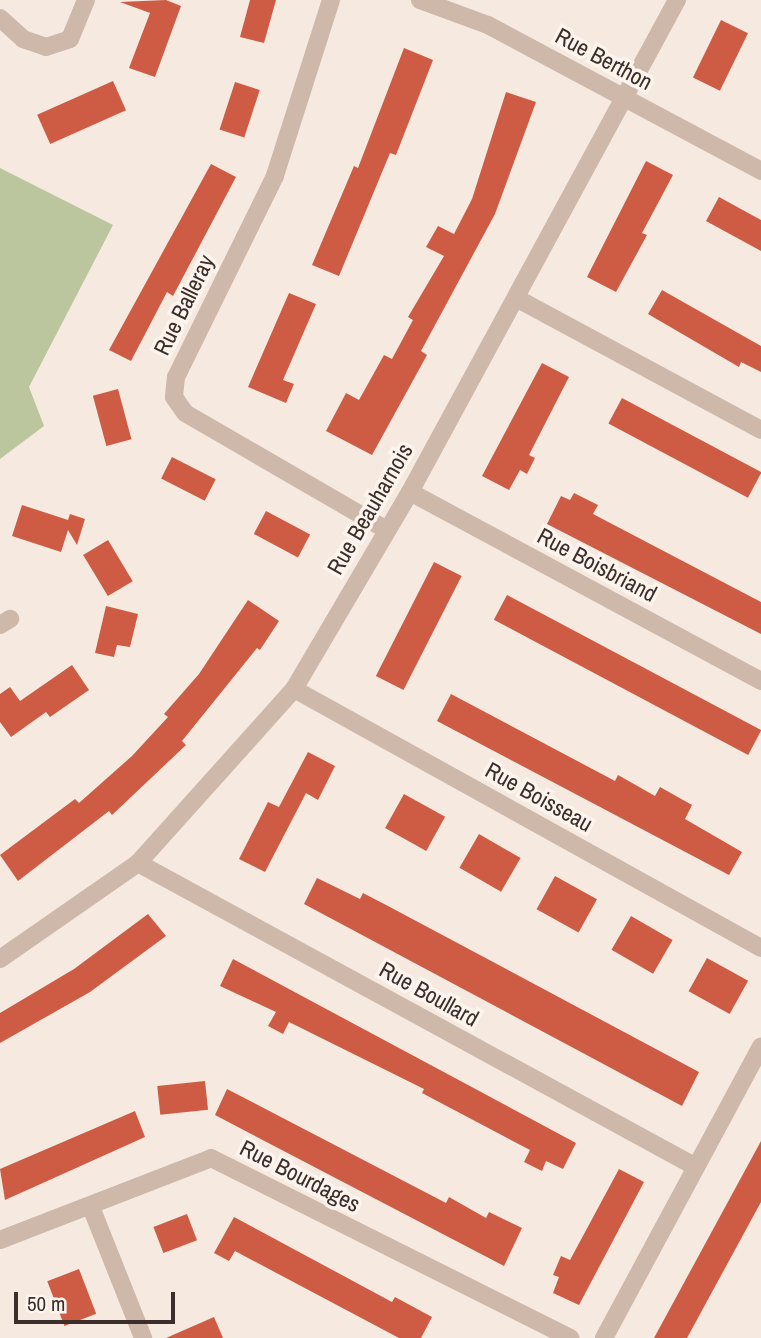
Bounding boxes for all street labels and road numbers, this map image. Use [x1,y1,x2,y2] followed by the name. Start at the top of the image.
[551,22,657,96] street label: Rue Berthon
[148,250,220,360] street label: Rue Balleray
[321,439,419,579] street label: Rue Beauharnois
[533,522,661,608] street label: Rue Boisbriand
[481,756,597,838] street label: Rue Boisseau
[375,956,483,1032] street label: Rue Boullard
[235,1134,365,1218] street label: Rue Bourdages

